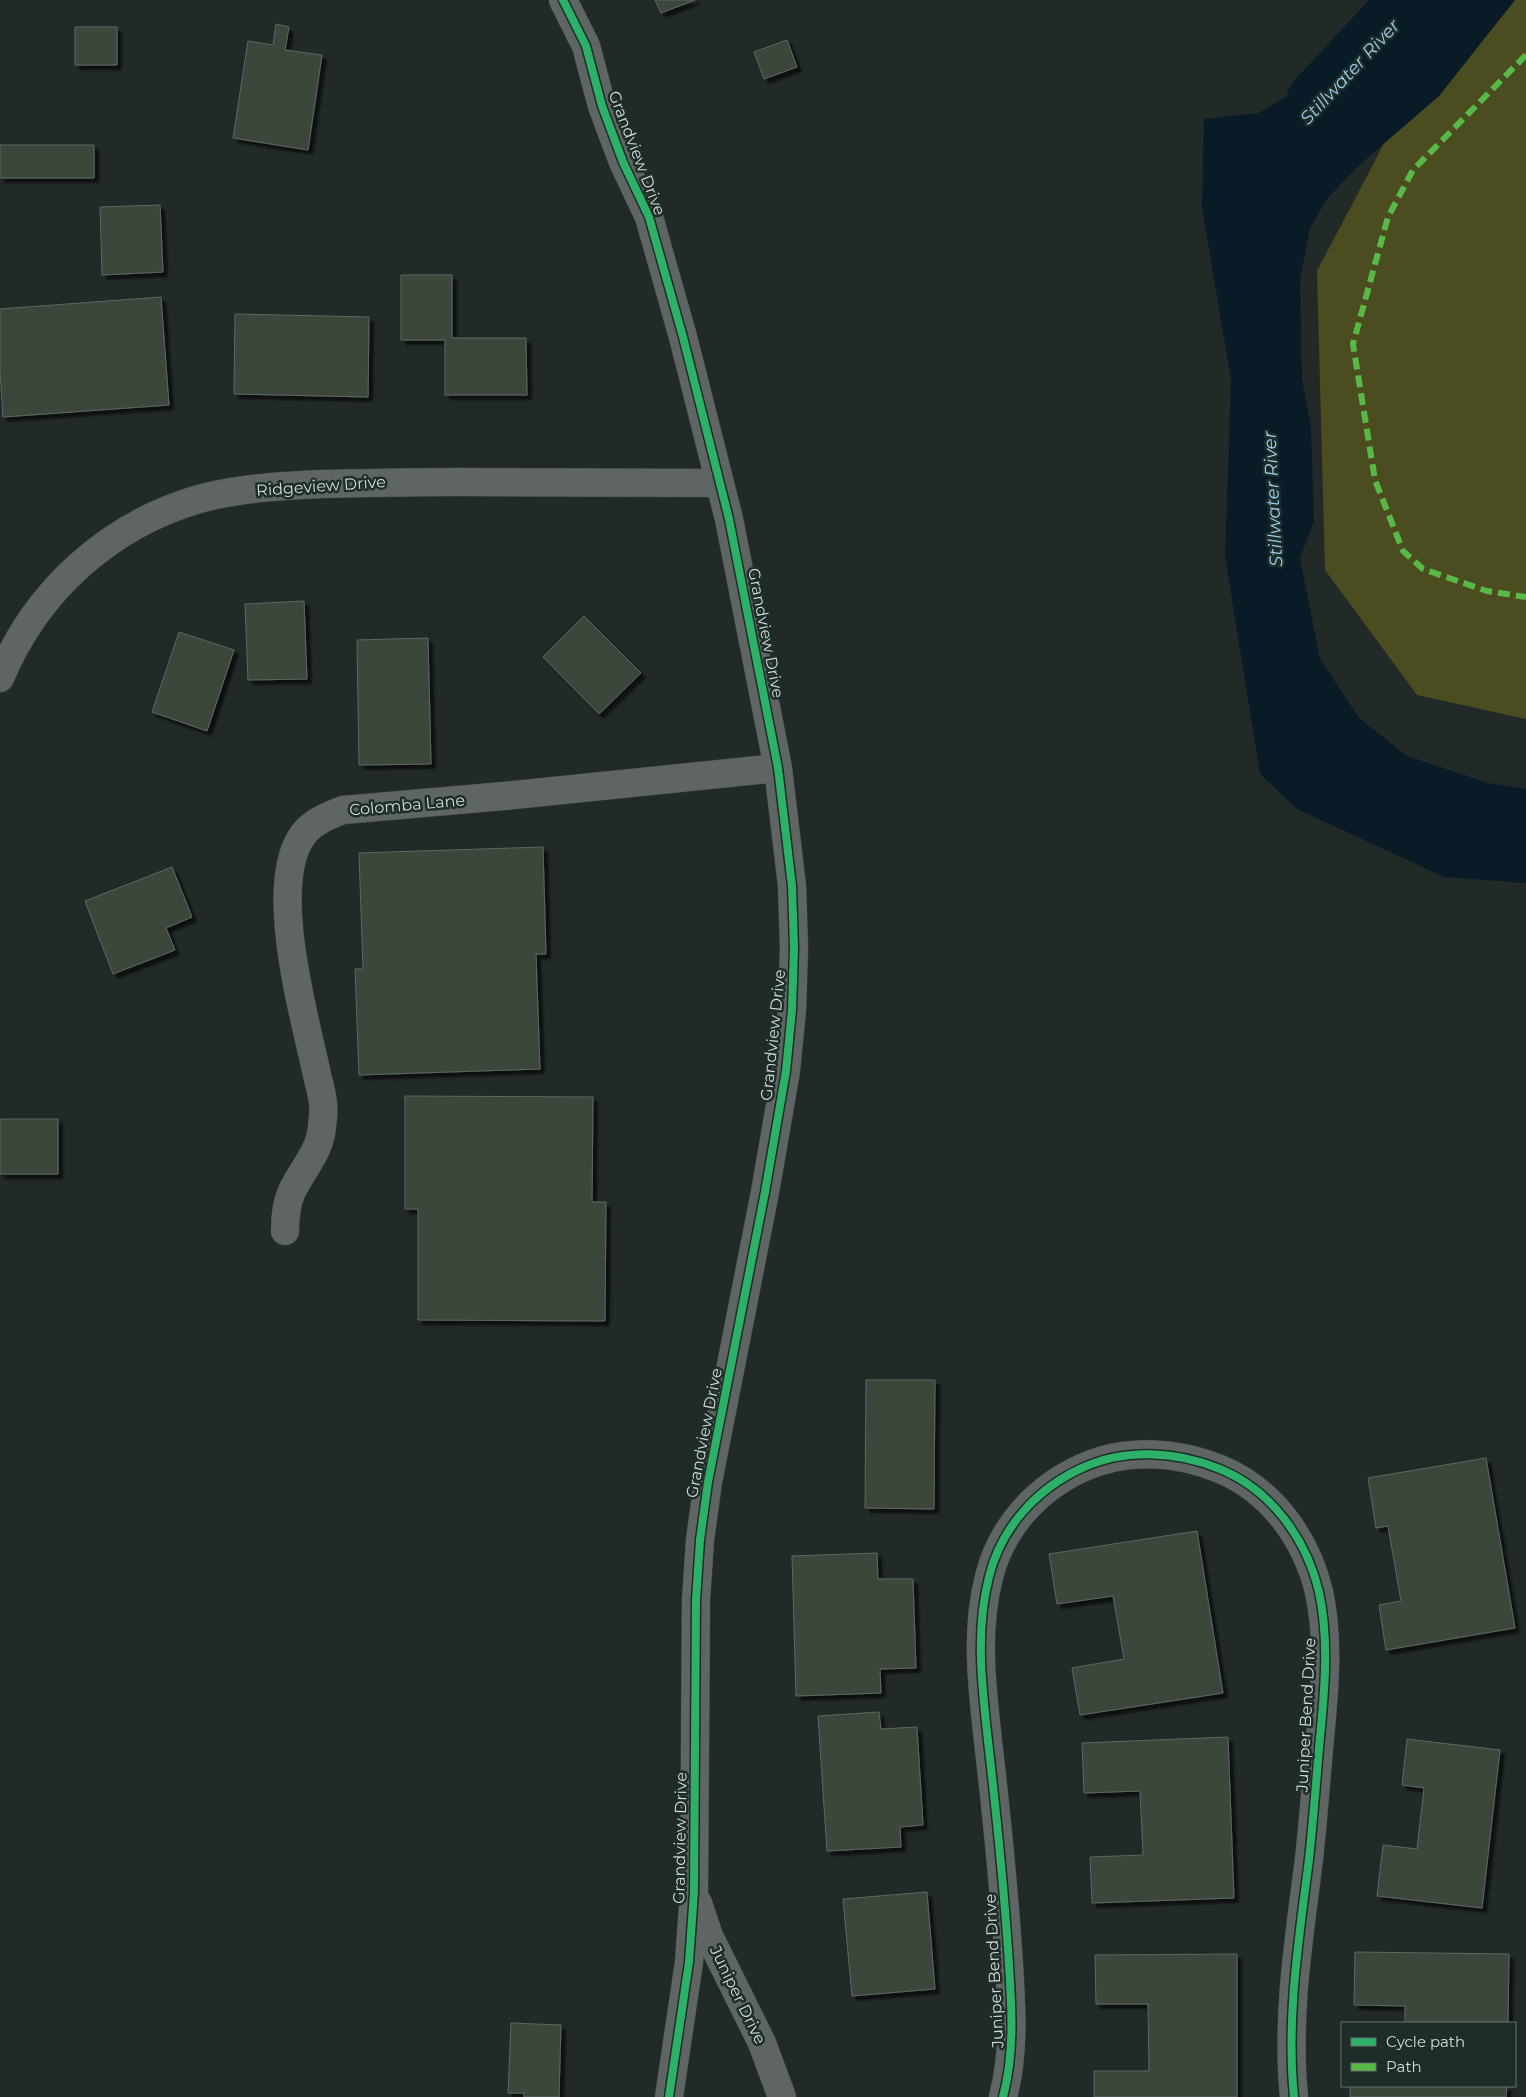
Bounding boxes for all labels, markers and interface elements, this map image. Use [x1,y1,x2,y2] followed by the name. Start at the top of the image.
[1296,14,1405,129] water label: Stillwater River
[604,88,670,218] street label: Grandview Drive
[1258,430,1288,567] water label: Stillwater River
[256,472,386,500] street label: Ridgeview Drive
[744,566,788,700] street label: Grandview Drive
[348,790,466,820] street label: Colomba Lane
[757,968,789,1102] street label: Grandview Drive
[682,1366,726,1500] street label: Grandview Drive
[1292,1637,1320,1794] street label: Juniper Bend Drive
[669,1772,691,1904] street label: Grandview Drive
[980,1893,1008,2050] street label: Juniper Bend Drive
[706,1942,770,2047] street label: Juniper Drive
[1341,2022,1516,2087] legend
[1386,2032,1465,2051] text: Cycle path
[1386,2057,1422,2076] text: Path

